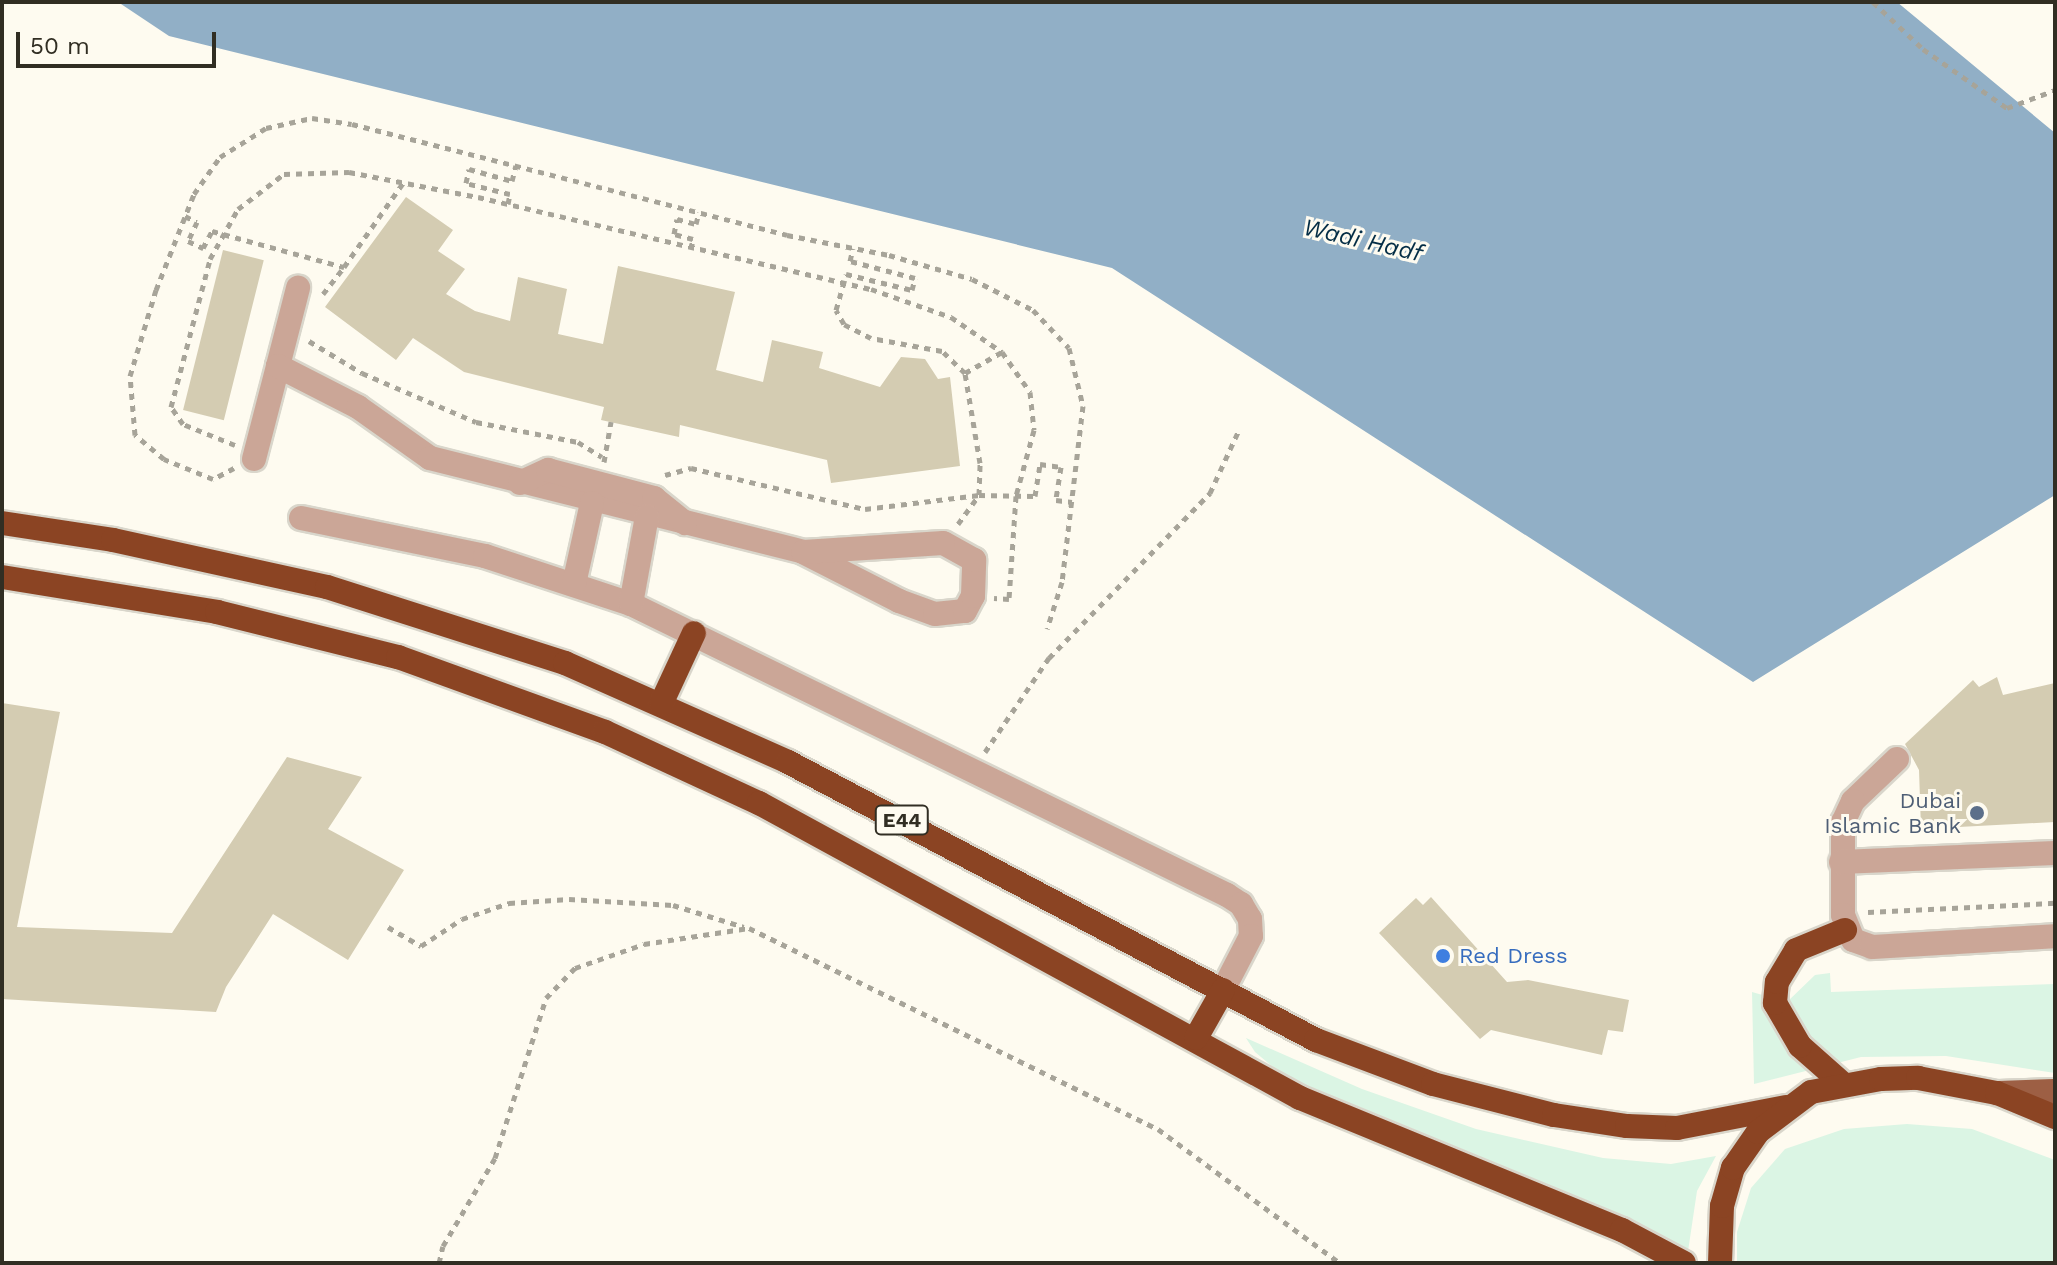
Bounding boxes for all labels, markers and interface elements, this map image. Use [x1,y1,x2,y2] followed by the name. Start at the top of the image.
[20,16,220,66] scale bar
[30,32,90,60] text: 50 m
[1301,213,1425,269] water label: Wadi Hadf
[1824,787,1961,838] place label: Dubai Islamic Bank
[874,804,930,836] road number: E44
[1968,804,1986,822] marker: Dubai Islamic Bank
[1459,943,1568,969] place label: Red Dress
[1434,947,1452,965] marker: Red Dress

